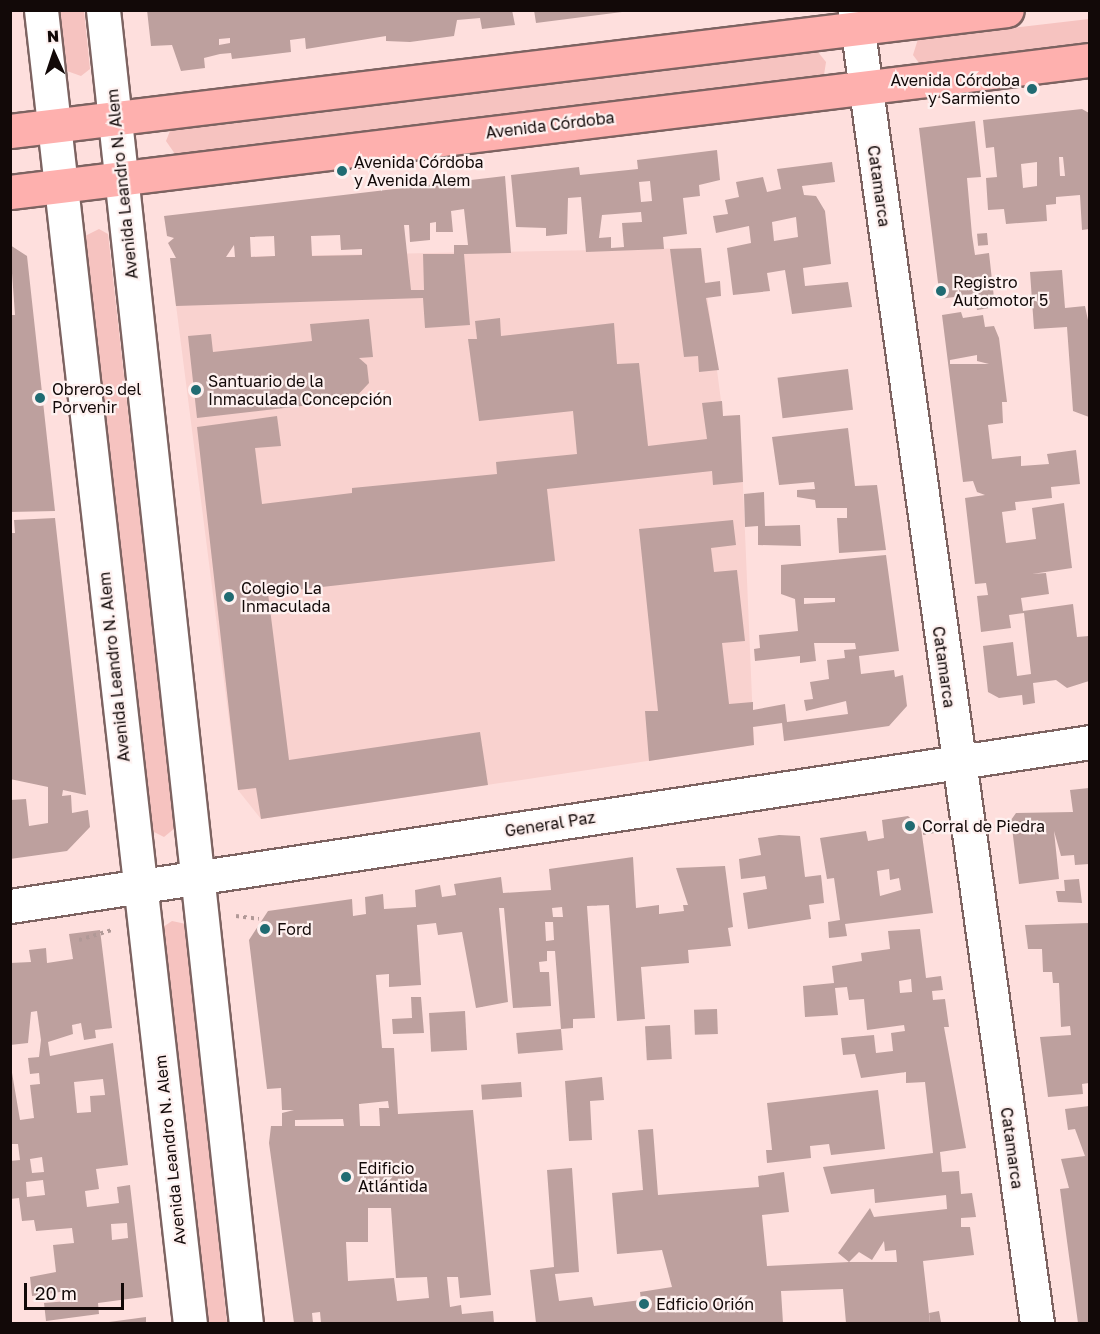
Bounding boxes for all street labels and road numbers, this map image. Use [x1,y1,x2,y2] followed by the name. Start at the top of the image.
[102,88,142,280] street label: Avenida Leandro N. Alem
[485,108,615,142] street label: Avenida Córdoba
[864,144,894,228] street label: Catamarca
[94,571,134,763] street label: Avenida Leandro N. Alem
[929,625,959,709] street label: Catamarca
[503,807,597,841] street label: General Paz
[150,1054,190,1246] street label: Avenida Leandro N. Alem
[997,1106,1027,1190] street label: Catamarca

